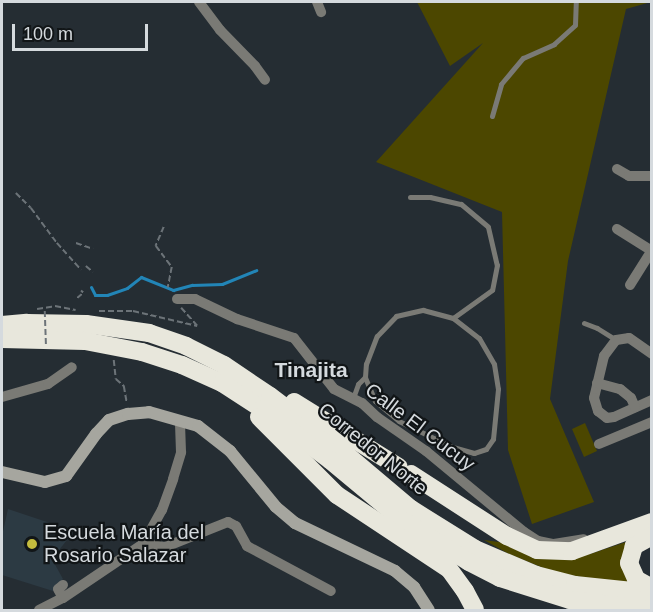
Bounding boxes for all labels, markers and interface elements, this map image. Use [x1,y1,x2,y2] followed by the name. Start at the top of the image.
[15,12,152,50] scale bar
[23,24,73,44] text: 100 m
[274,357,348,383] district label: Tinajita
[360,378,480,476] street label: Calle El Cucuy
[314,398,432,500] street label: Corredor Norte
[44,520,204,567] place label: Escuela María del Rosario Salazar
[25,537,39,551] marker: Escuela María del Rosario Salazar

